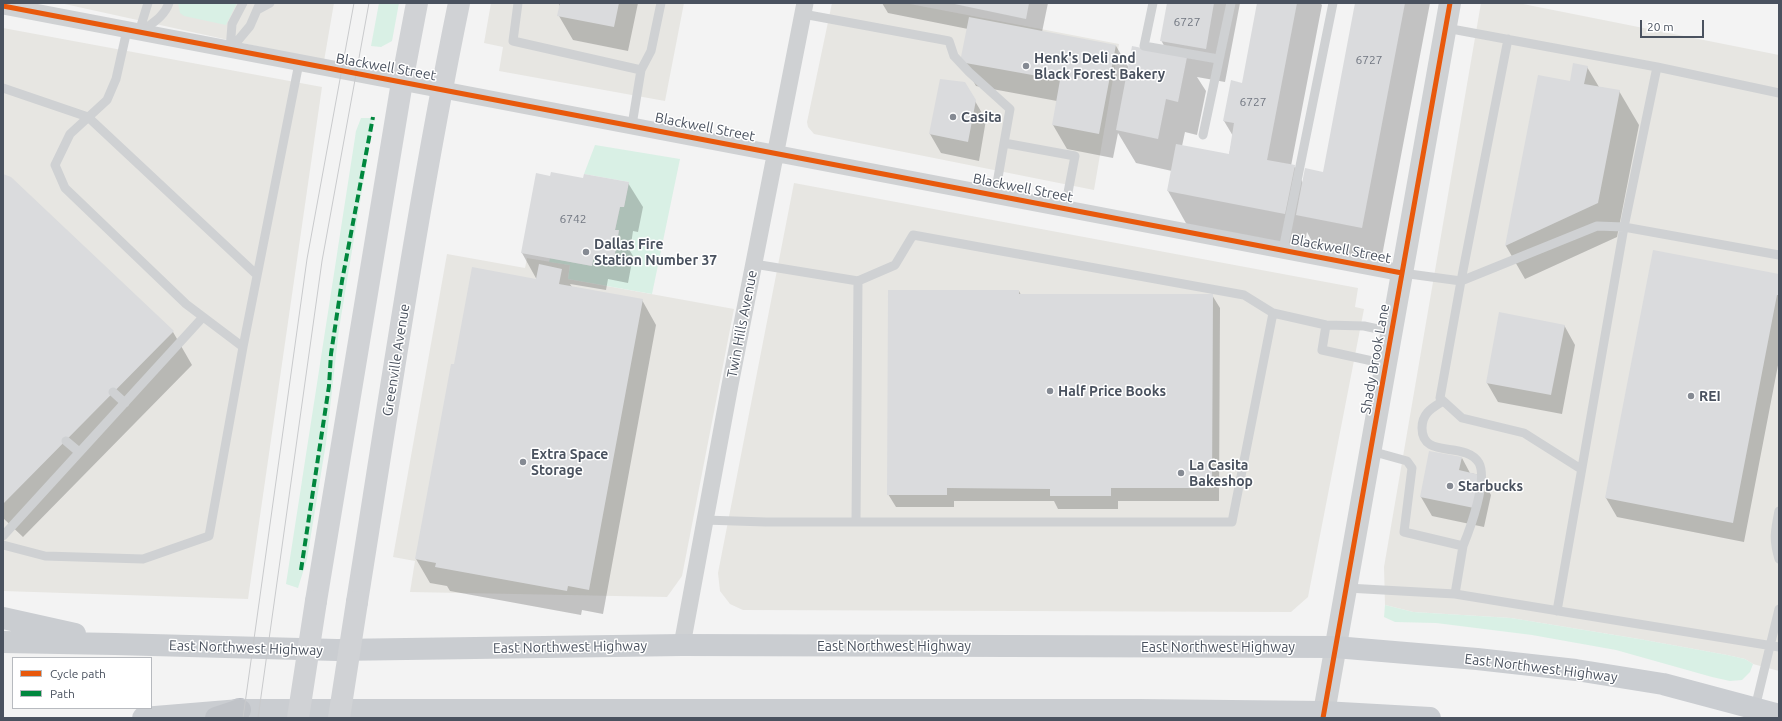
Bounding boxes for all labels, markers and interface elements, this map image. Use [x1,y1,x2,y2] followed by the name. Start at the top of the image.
[1642,12,1706,38] scale bar
[1173,15,1201,29] house number: 6727
[1647,20,1674,33] text: 20 m
[335,50,437,84] street label: Blackwell Street
[1034,50,1165,82] place label: Henk's Deli and Black Forest Bakery
[1355,53,1383,67] house number: 6727
[1021,61,1031,71] marker: Henk's Deli and Black Forest Bakery
[1239,95,1267,109] house number: 6727
[654,109,756,145] street label: Blackwell Street
[961,109,1002,125] place label: Casita
[948,112,958,122] marker: Casita
[972,170,1074,206] street label: Blackwell Street
[559,212,587,226] house number: 6742
[1290,231,1392,267] street label: Blackwell Street
[594,236,717,268] place label: Dallas Fire Station Number 37
[581,247,591,257] marker: Dallas Fire Station Number 37
[723,269,761,379] street label: Twin Hills Avenue
[379,303,413,417] street label: Greenville Avenue
[1357,303,1393,415] street label: Shady Brook Lane
[1058,383,1166,399] place label: Half Price Books
[1045,386,1055,396] marker: Half Price Books
[1699,388,1721,404] place label: REI
[1686,391,1696,401] marker: REI
[531,446,608,478] place label: Extra Space Storage
[518,457,528,467] marker: Extra Space Storage
[1189,457,1253,490] place label: La Casita Bakeshop
[1176,468,1186,478] marker: La Casita Bakeshop
[1458,478,1523,494] place label: Starbucks
[1445,481,1455,491] marker: Starbucks
[169,637,323,659] street label: East Northwest Highway
[493,637,647,657] street label: East Northwest Highway
[817,638,971,654] street label: East Northwest Highway
[1141,639,1295,655] street label: East Northwest Highway
[1463,650,1619,686] street label: East Northwest Highway
[12,657,152,709] legend
[50,667,106,680] text: Cycle path
[50,687,75,700] text: Path

